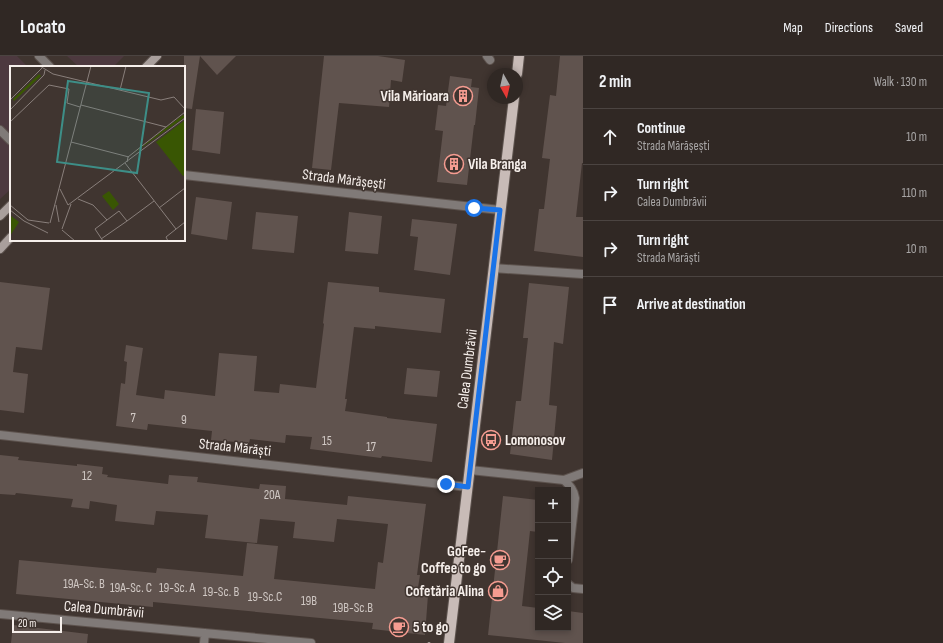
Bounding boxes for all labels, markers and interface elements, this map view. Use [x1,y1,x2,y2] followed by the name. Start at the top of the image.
[20,16,66,39] text: Locato
[783,19,803,36] text: Map
[825,19,873,36] text: Directions
[895,19,923,36] text: Saved
[10,66,185,241] inset map
[487,68,523,104] north arrow
[599,72,631,92] text: 2 min
[874,74,927,90] text: Walk · 130 m
[452,85,474,107] building icon: Vila Mărioara
[381,87,449,106] place label: Vila Mărioara
[637,119,686,138] text: Continue
[599,126,621,148] icon: ahead
[906,129,927,145] text: 10 m
[637,138,710,154] text: Strada Mărășești
[443,153,465,175] building icon: Vila Branga
[468,155,527,174] place label: Vila Branga
[301,165,387,194] street label: Strada Mărășești
[637,175,689,194] text: Turn right
[599,182,621,204] icon: right
[902,185,927,201] text: 110 m
[637,194,707,210] text: Calea Dumbrăvii
[465,199,483,217] route start
[637,231,689,250] text: Turn right
[599,238,621,260] icon: right
[906,241,927,257] text: 10 m
[637,250,700,266] text: Strada Mărăști
[599,294,621,316] icon: arrive
[637,295,746,314] text: Arrive at destination
[453,328,482,410] street label: Calea Dumbrăvii
[130,410,136,426] house number: 7
[181,412,187,428] house number: 9
[480,429,502,451] bus stop icon: Lomonosov
[505,431,566,450] place label: Lomonosov
[322,433,332,449] house number: 15
[198,434,272,461] street label: Strada Mărăști
[366,439,377,455] house number: 17
[82,468,92,484] house number: 12
[437,475,455,493] route end
[264,487,281,503] house number: 20A
[535,487,571,631] map controls
[535,487,571,523] button: +
[535,523,571,559] button: −
[421,542,486,578] place label: GoFee- Coffee to go
[489,549,511,571] cafe icon: GoFee- Coffee to go
[535,559,571,595] button: locate
[63,576,105,592] house number: 19A-Sc. B
[110,580,152,596] house number: 19A-Sc. C
[159,580,195,596] house number: 19-Sc. A
[487,580,509,602] shop icon: Cofetăria Alina
[405,582,484,601] place label: Cofetăria Alina
[203,584,239,600] house number: 19-Sc. B
[248,589,282,605] house number: 19-Sc.C
[301,593,317,609] house number: 19B
[535,595,571,631] button: layers
[63,597,145,622] street label: Calea Dumbrăvii
[333,600,373,616] house number: 19B-Sc.B
[12,615,62,634] scale bar
[388,616,410,638] cafe icon: 5 to go
[18,617,36,630] text: 20 m
[413,618,448,637] place label: 5 to go

